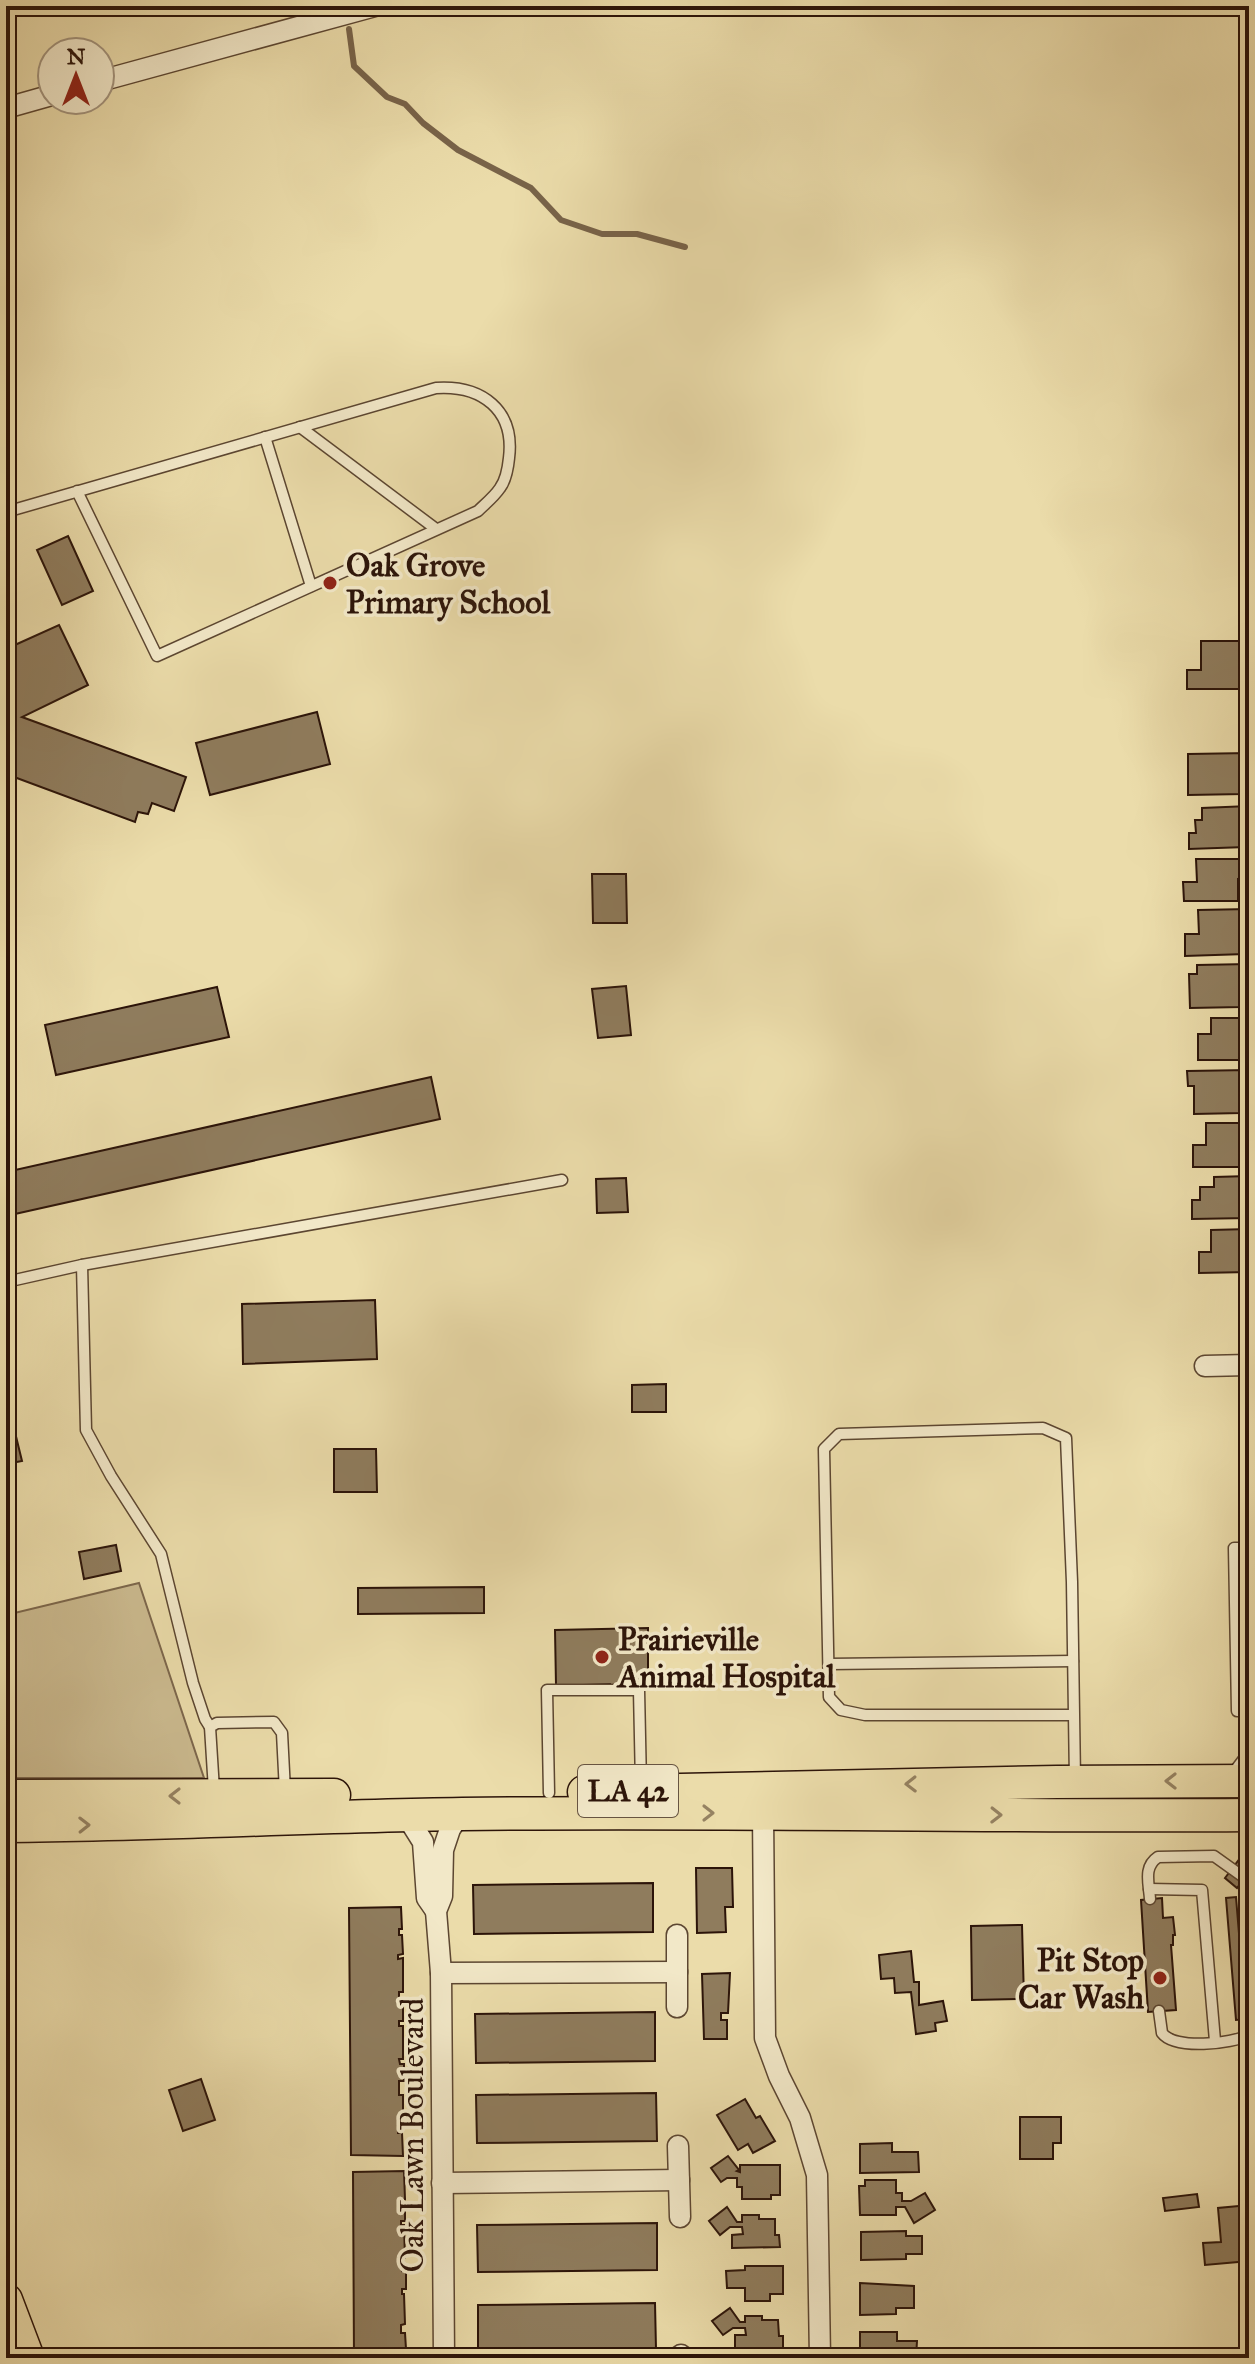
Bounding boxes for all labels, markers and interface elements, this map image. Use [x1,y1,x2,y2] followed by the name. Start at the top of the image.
[36,36,116,116] north arrow
[67,43,86,70] text: N
[346,546,551,622] place label: Oak Grove Primary School
[321,574,339,592] marker: Oak Grove Primary School
[616,1620,836,1696] place label: Prairieville Animal Hospital
[593,1648,611,1666] marker: Prairieville Animal Hospital
[578,1765,678,1817] road number: LA 42
[1164,1772,1177,1790] one-way arrow
[904,1775,917,1793] one-way arrow
[168,1787,181,1805] one-way arrow
[702,1804,715,1821] one-way arrow
[990,1807,1003,1824] one-way arrow
[78,1816,91,1834] one-way arrow
[1018,1941,1144,2017] place label: Pit Stop Car Wash
[1151,1969,1169,1987] marker: Pit Stop Car Wash
[393,1998,432,2272] street label: Oak Lawn Boulevard

